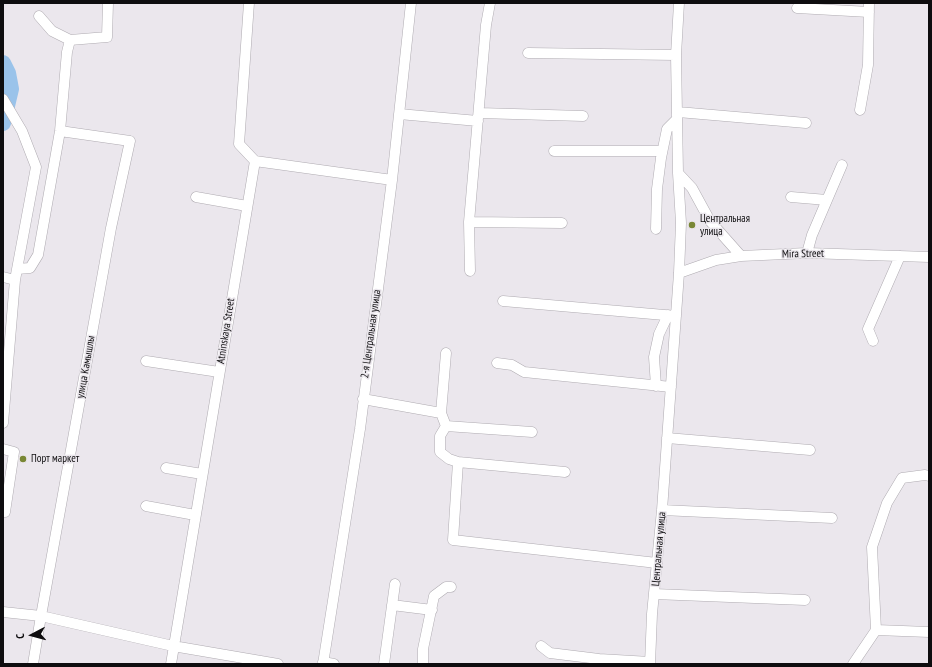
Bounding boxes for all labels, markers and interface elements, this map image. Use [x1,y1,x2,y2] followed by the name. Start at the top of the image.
[700,212,750,238] place label: Центральная улица
[687,220,697,230] marker: Центральная улица
[782,247,824,261] street label: Mira Street
[358,289,384,379] street label: 2-я Центральная улица
[214,297,238,365] street label: Atninskaya Street
[74,335,98,399] street label: улица Камышлы
[31,452,79,466] place label: Порт маркет
[18,454,28,464] marker: Порт маркет
[649,511,669,587] street label: Центральная улица
[12,615,52,655] north arrow
[13,633,27,639] text: С

